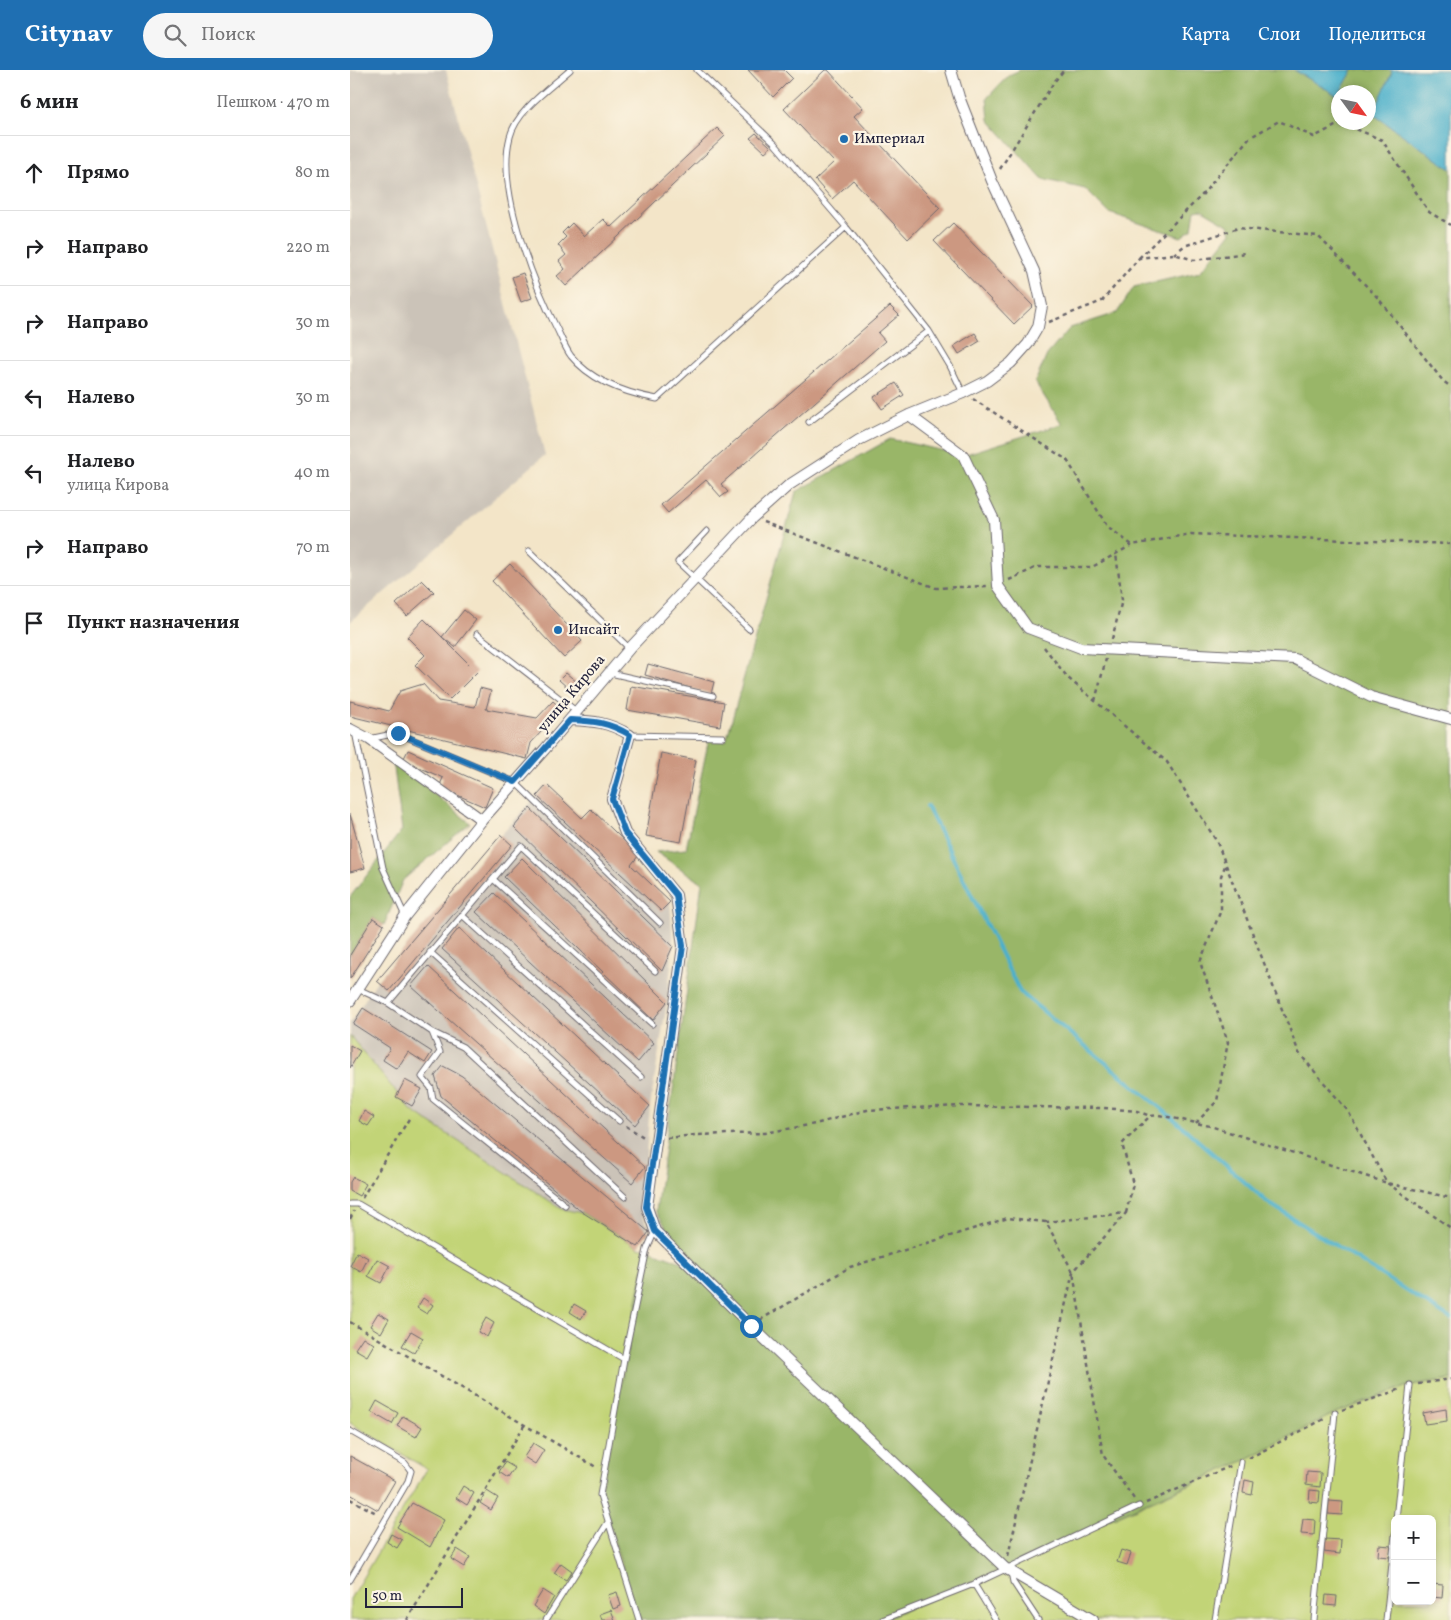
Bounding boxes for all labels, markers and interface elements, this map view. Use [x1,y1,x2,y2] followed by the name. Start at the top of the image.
[143,13,493,58] search box
[25,18,113,52] text: Citynav
[161,21,189,49] icon: search
[201,22,255,48] text: Поиск
[1182,23,1230,48] text: Карта
[1258,23,1300,48] text: Слои
[1328,23,1426,48] text: Поделиться
[1331,85,1376,130] north arrow
[20,88,79,117] text: 6 мин
[217,92,330,114] text: Пешком · 470 m
[854,129,925,150] place label: Империал
[838,133,850,145] marker: Империал
[20,159,48,187] icon: ahead
[67,160,129,186] text: Прямо
[295,162,330,184] text: 80 m
[20,234,48,262] icon: right
[67,235,149,261] text: Направо
[286,237,330,259] text: 220 m
[20,309,48,337] icon: right
[67,310,149,336] text: Направо
[295,312,330,334] text: 30 m
[20,384,48,412] icon: left
[67,385,135,411] text: Налево
[295,387,330,409] text: 30 m
[67,449,135,475] text: Налево
[20,459,48,487] icon: left
[294,462,330,484] text: 40 m
[67,475,169,497] text: улица Кирова
[20,534,48,562] icon: right
[67,535,149,561] text: Направо
[296,537,330,559] text: 70 m
[20,609,48,637] icon: arrive
[67,610,240,636] text: Пункт назначения
[568,620,620,641] place label: Инсайт
[552,624,564,636] marker: Инсайт
[533,651,611,737] street label: улица Кирова
[387,722,410,745] route end
[740,1315,763,1338] route start
[1391,1515,1436,1605] map controls
[1391,1515,1436,1560] button: +
[1391,1560,1436,1605] button: −
[365,1585,462,1608] scale bar
[372,1587,402,1606] text: 50 m

